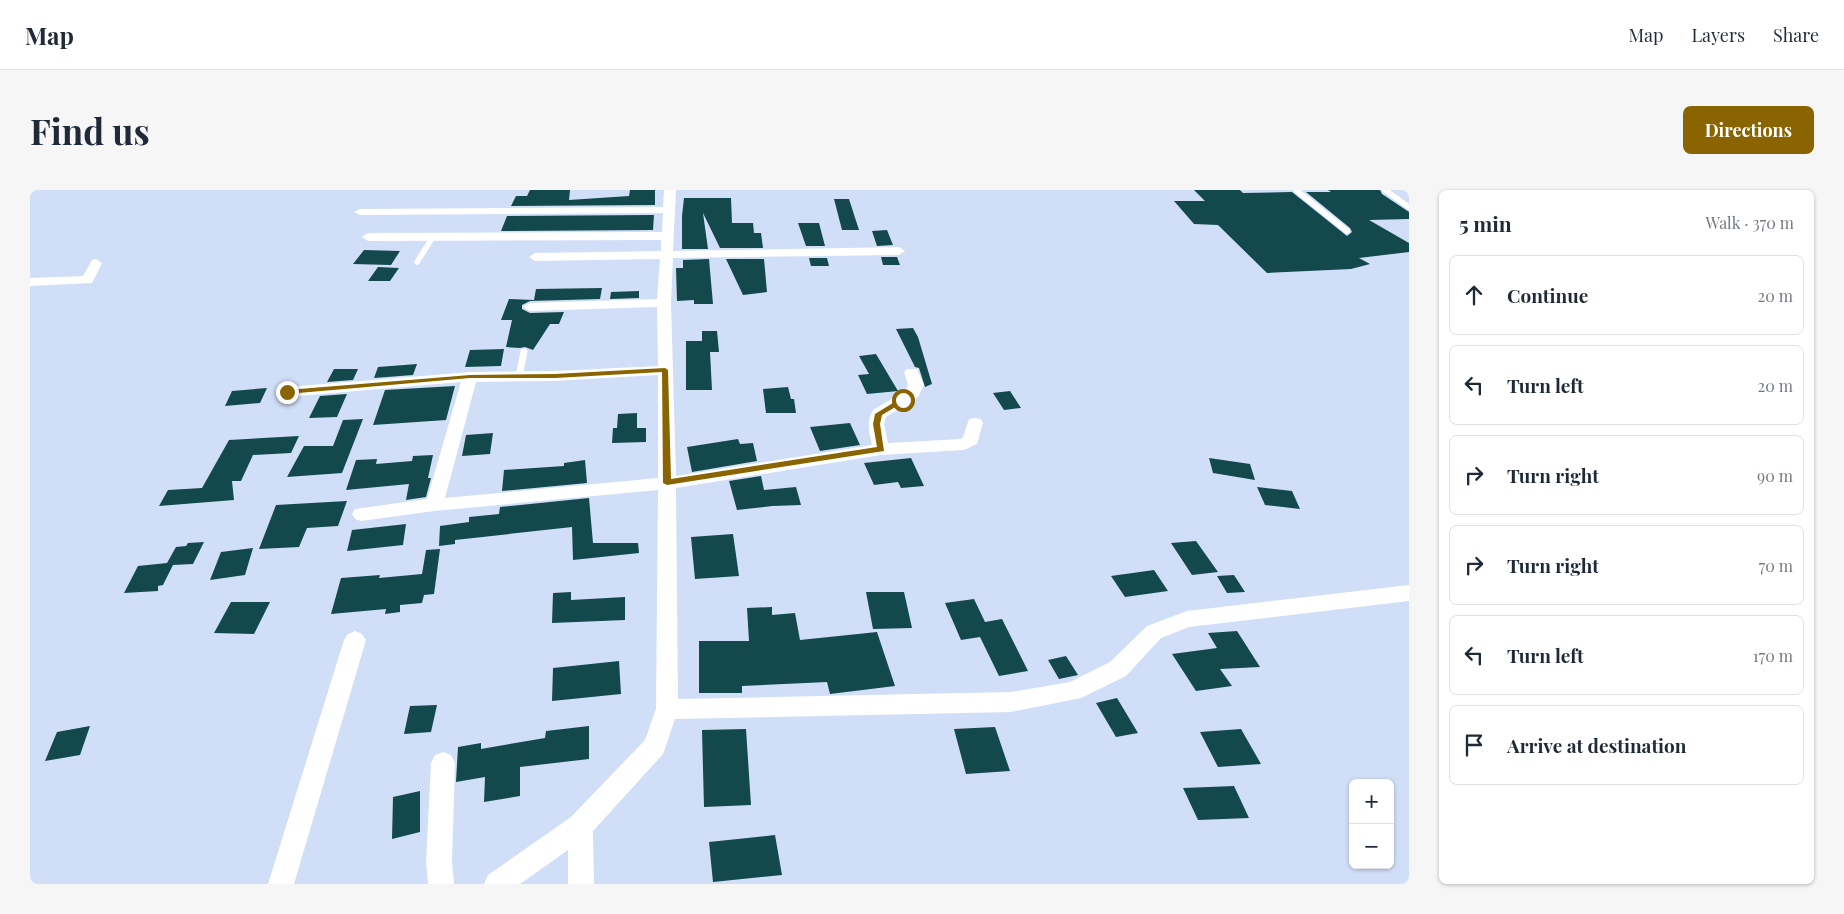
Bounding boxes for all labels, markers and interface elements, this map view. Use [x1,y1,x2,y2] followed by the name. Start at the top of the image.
[25,19,74,51] text: Map
[1628,23,1663,47] text: Map
[1691,23,1745,47] text: Layers
[1773,23,1819,47] text: Share
[1683,106,1814,154] button: Directions
[30,107,150,154] text: Find us
[1459,209,1512,237] text: 5 min
[1705,212,1794,233] text: Walk · 370 m
[1460,281,1488,309] icon: ahead
[1507,282,1588,308] text: Continue
[1758,285,1793,306] text: 20 m
[1460,371,1488,399] icon: left
[1507,372,1584,398] text: Turn left
[1758,375,1793,396] text: 20 m
[276,381,299,404] route end
[892,389,915,412] route start
[1460,461,1488,489] icon: right
[1507,462,1599,488] text: Turn right
[1757,465,1793,486] text: 90 m
[1460,551,1488,579] icon: right
[1507,552,1599,578] text: Turn right
[1759,555,1793,576] text: 70 m
[1460,641,1488,669] icon: left
[1507,642,1584,668] text: Turn left
[1753,645,1793,666] text: 170 m
[1460,731,1488,759] icon: arrive
[1507,732,1687,758] text: Arrive at destination
[1349,779,1394,869] map controls
[1349,779,1394,824] button: +
[1349,824,1394,869] button: −

